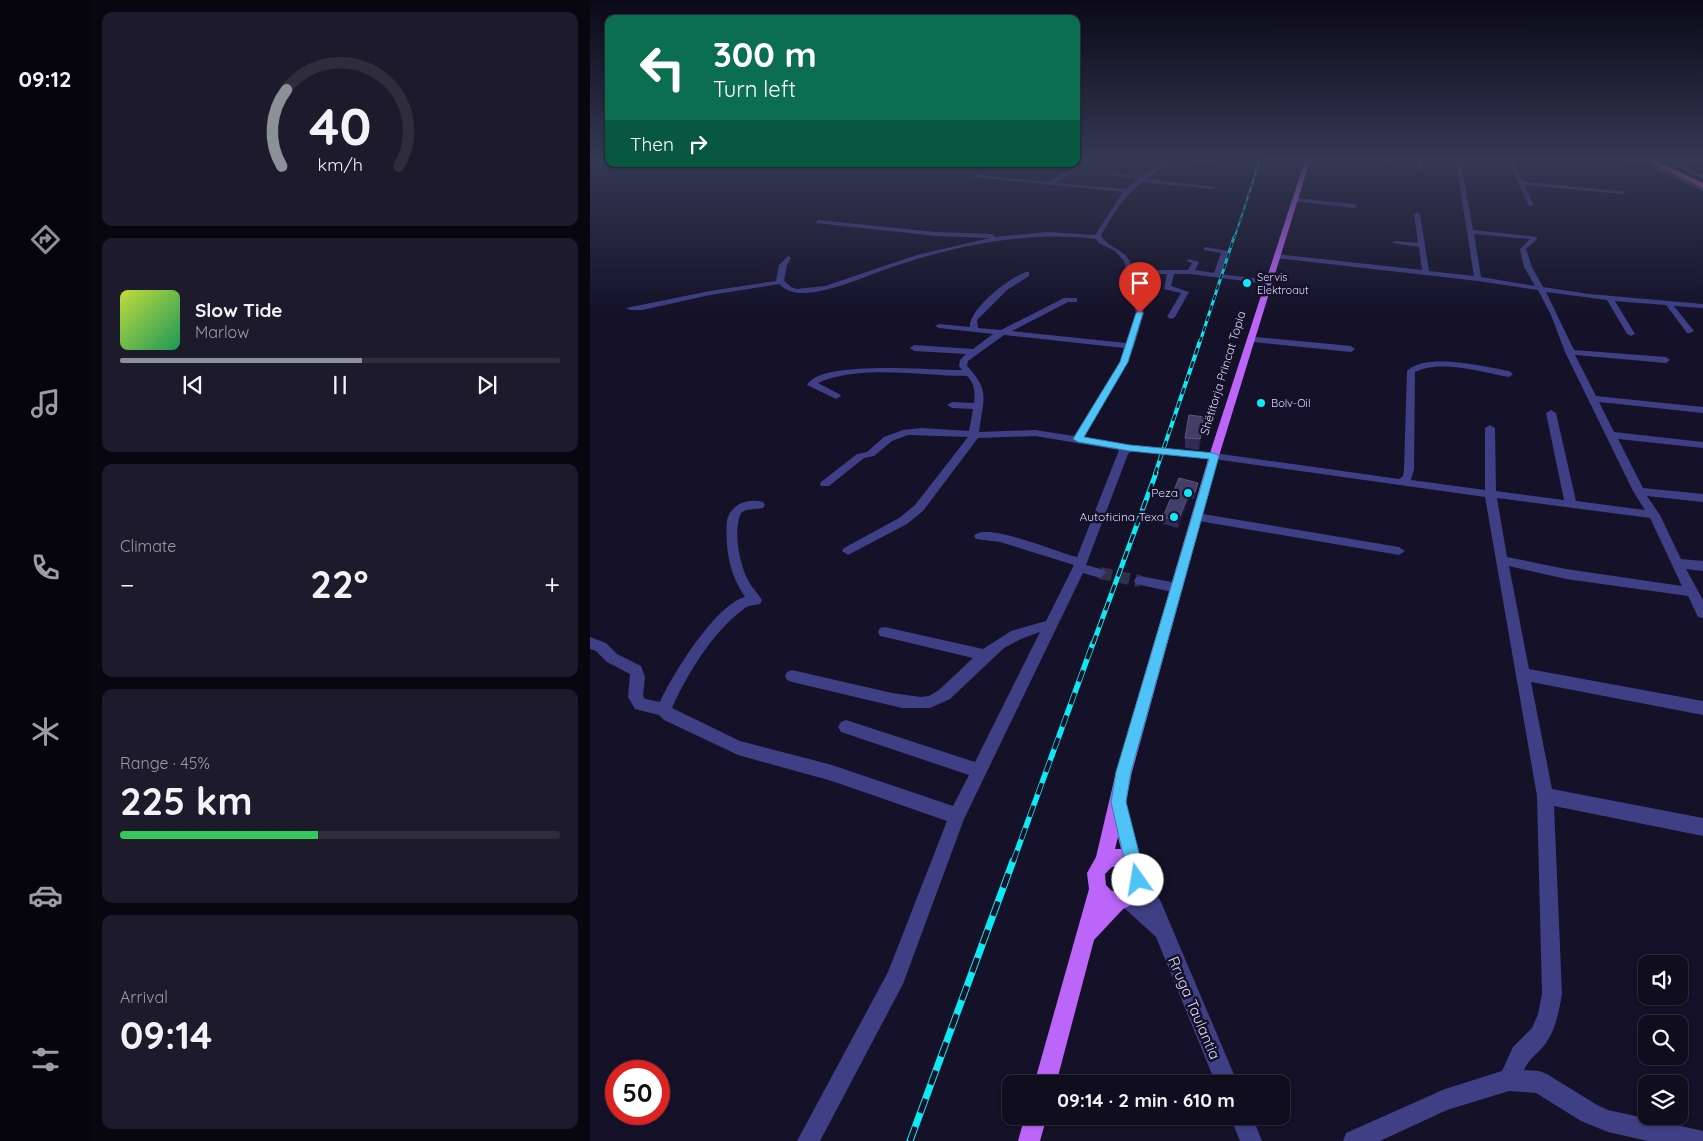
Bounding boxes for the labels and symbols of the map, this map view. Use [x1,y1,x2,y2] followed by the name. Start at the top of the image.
[1119,262,1161,313] pin
[1257,270,1309,297] place label: Servis Elektroaut
[1241,277,1253,289] marker: Servis Elektroaut
[1197,309,1249,437] street label: Shëtitorja Princat Topia
[1271,396,1310,410] place label: Bolv-Oil
[1255,397,1267,409] marker: Bolv-Oil
[1151,485,1178,500] place label: Peza
[1182,487,1194,499] marker: Peza
[1080,509,1164,524] place label: Autoficina Texa
[1168,511,1180,523] marker: Autoficina Texa
[1111,853,1163,905] position arrow
[1164,953,1225,1062] street label: Rruga Taulantia
[605,1060,670,1125] speed limit sign: 50

